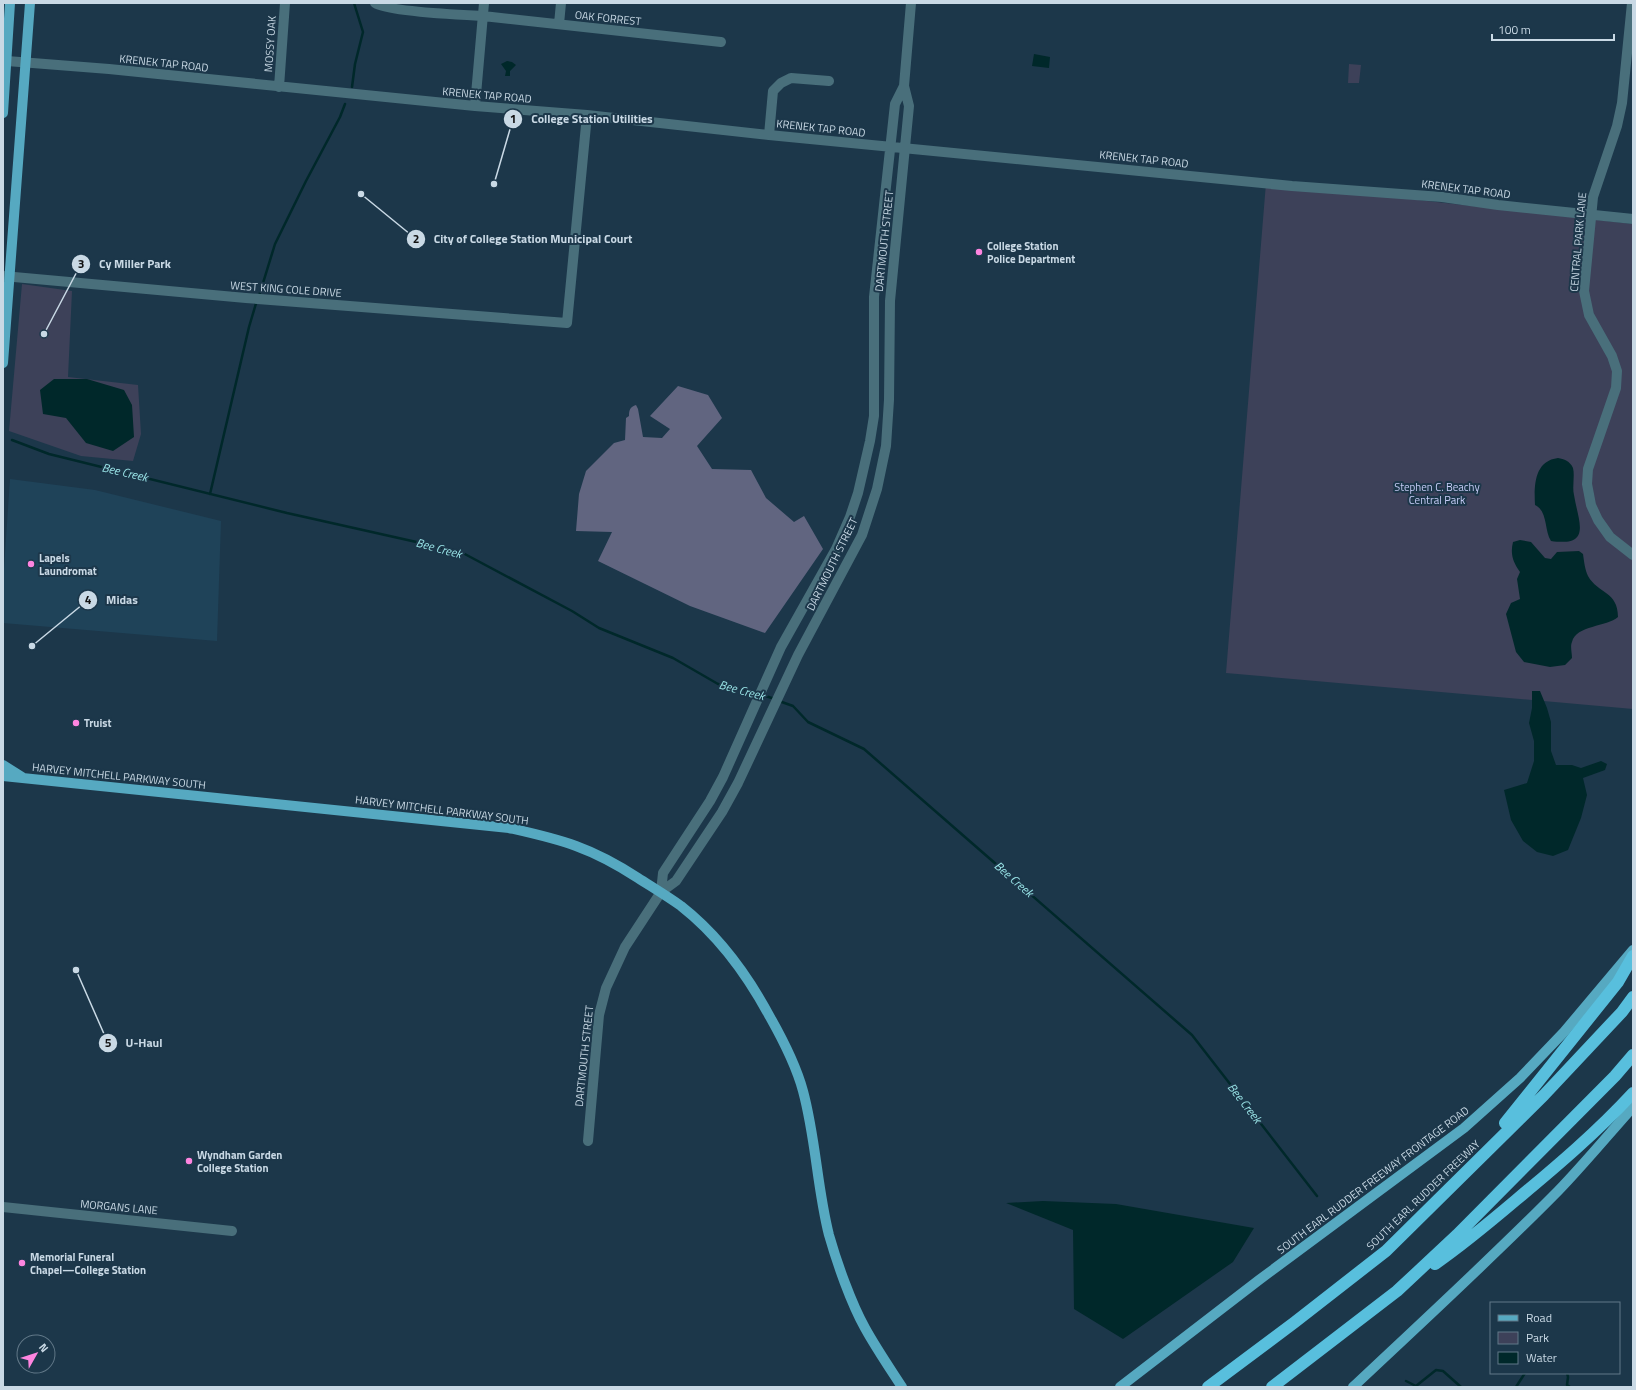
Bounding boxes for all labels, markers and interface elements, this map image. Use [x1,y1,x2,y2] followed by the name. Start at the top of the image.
[574,7,642,29] street label: OAK FORREST
[260,15,280,73] street label: MOSSY OAK
[1492,16,1614,42] scale bar
[1498,20,1531,39] text: 100 m
[119,50,209,76] street label: KRENEK TAP ROAD
[442,83,532,107] street label: KRENEK TAP ROAD
[503,107,661,131] callout: College Station Utilities
[510,109,516,128] text: 1
[531,109,653,128] text: College Station Utilities
[776,115,866,141] street label: KRENEK TAP ROAD
[1099,146,1189,172] street label: KRENEK TAP ROAD
[1421,176,1511,202] street label: KRENEK TAP ROAD
[871,189,897,292] street label: DARTMOUTH STREET
[1566,192,1590,292] street label: CENTRAL PARK LANE
[406,227,640,251] callout: City of College Station Municipal Court
[413,229,419,248] text: 2
[434,229,633,248] text: City of College Station Municipal Court
[987,238,1075,267] place label: College Station Police Department
[974,247,984,257] marker: College Station Police Department
[71,252,179,276] callout: Cy Miller Park
[78,254,84,273] text: 3
[99,254,172,273] text: Cy Miller Park
[230,277,342,301] street label: WEST KING COLE DRIVE
[100,457,152,487] water label: Bee Creek
[1394,479,1480,508] park label: Stephen C. Beachy Central Park
[803,515,862,613] street label: DARTMOUTH STREET
[414,533,466,564] water label: Bee Creek
[39,550,97,579] place label: Lapels Laundromat
[26,559,36,569] marker: Lapels Laundromat
[78,588,146,612] callout: Midas
[85,590,92,609] text: 4
[106,590,138,609] text: Midas
[717,675,769,706] water label: Bee Creek
[84,715,111,731] place label: Truist
[71,718,81,728] marker: Truist
[31,759,207,793] street label: HARVEY MITCHELL PARKWAY SOUTH
[354,791,530,829] street label: HARVEY MITCHELL PARKWAY SOUTH
[990,856,1039,903] water label: Bee Creek
[571,1004,597,1107] street label: DARTMOUTH STREET
[98,1031,170,1055] callout: U-Haul
[105,1033,112,1052] text: 5
[126,1033,162,1052] text: U-Haul
[1223,1079,1268,1129] water label: Bee Creek
[1274,1103,1472,1257] street label: SOUTH EARL RUDDER FREEWAY FRONTAGE ROAD
[1364,1137,1482,1253] street label: SOUTH EARL RUDDER FREEWAY
[197,1147,282,1176] place label: Wyndham Garden College Station
[184,1156,194,1166] marker: Wyndham Garden College Station
[80,1196,158,1218] street label: MORGANS LANE
[30,1249,146,1278] place label: Memorial Funeral Chapel—College Station
[17,1258,27,1268] marker: Memorial Funeral Chapel—College Station
[1490,1302,1620,1374] legend
[1526,1308,1552,1327] text: Road
[1526,1328,1549,1347] text: Park
[16,1334,56,1374] north arrow
[35,1340,52,1356] text: N
[1526,1348,1557,1367] text: Water

